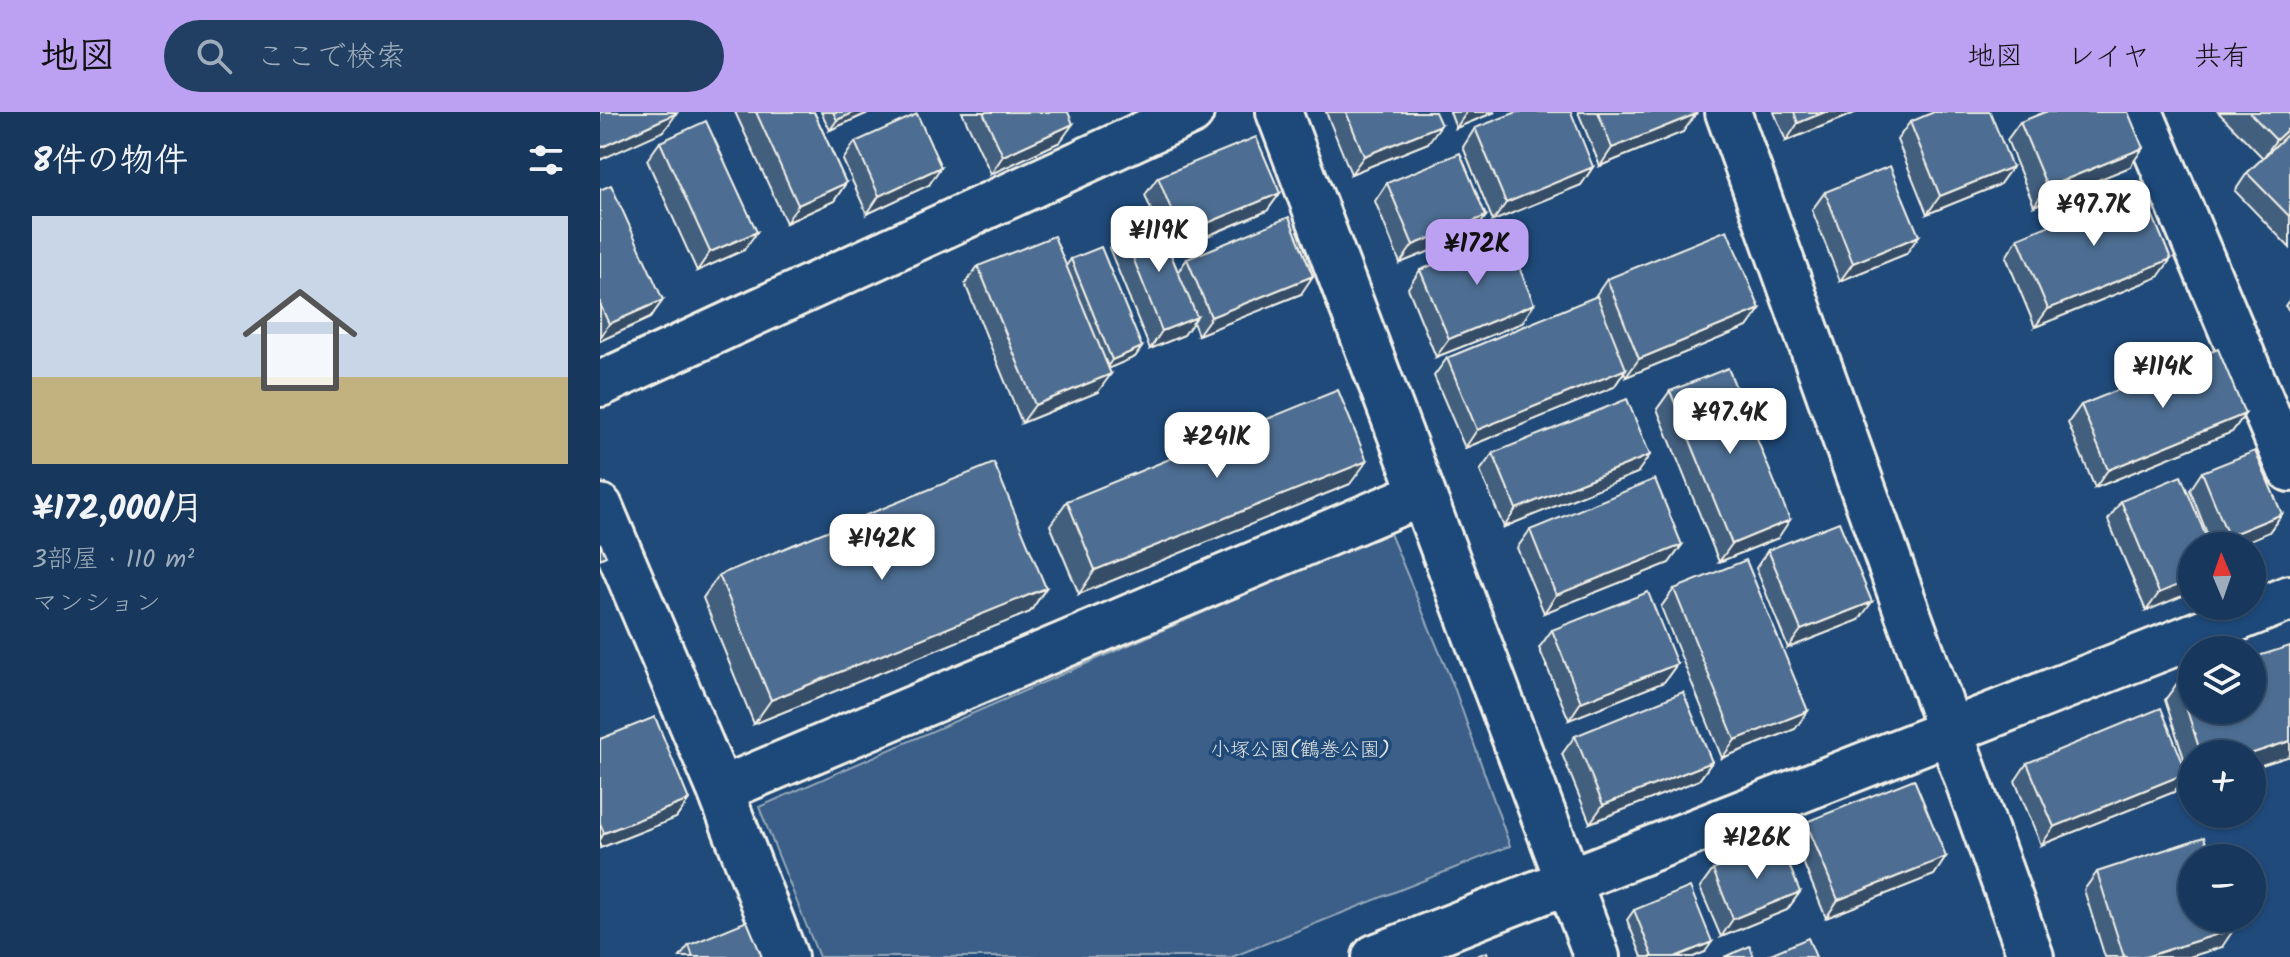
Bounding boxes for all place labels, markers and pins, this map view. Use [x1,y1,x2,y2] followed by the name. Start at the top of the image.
[2029,180,2159,248] pin: ¥97.7K
[1103,206,1215,274] pin: ¥119K
[1421,219,1533,287] pin: ¥172K
[2107,342,2219,410] pin: ¥114K
[1665,388,1795,456] pin: ¥97.4K
[1161,412,1273,480] pin: ¥241K
[826,514,938,582] pin: ¥142K
[1701,813,1813,881] pin: ¥126K

